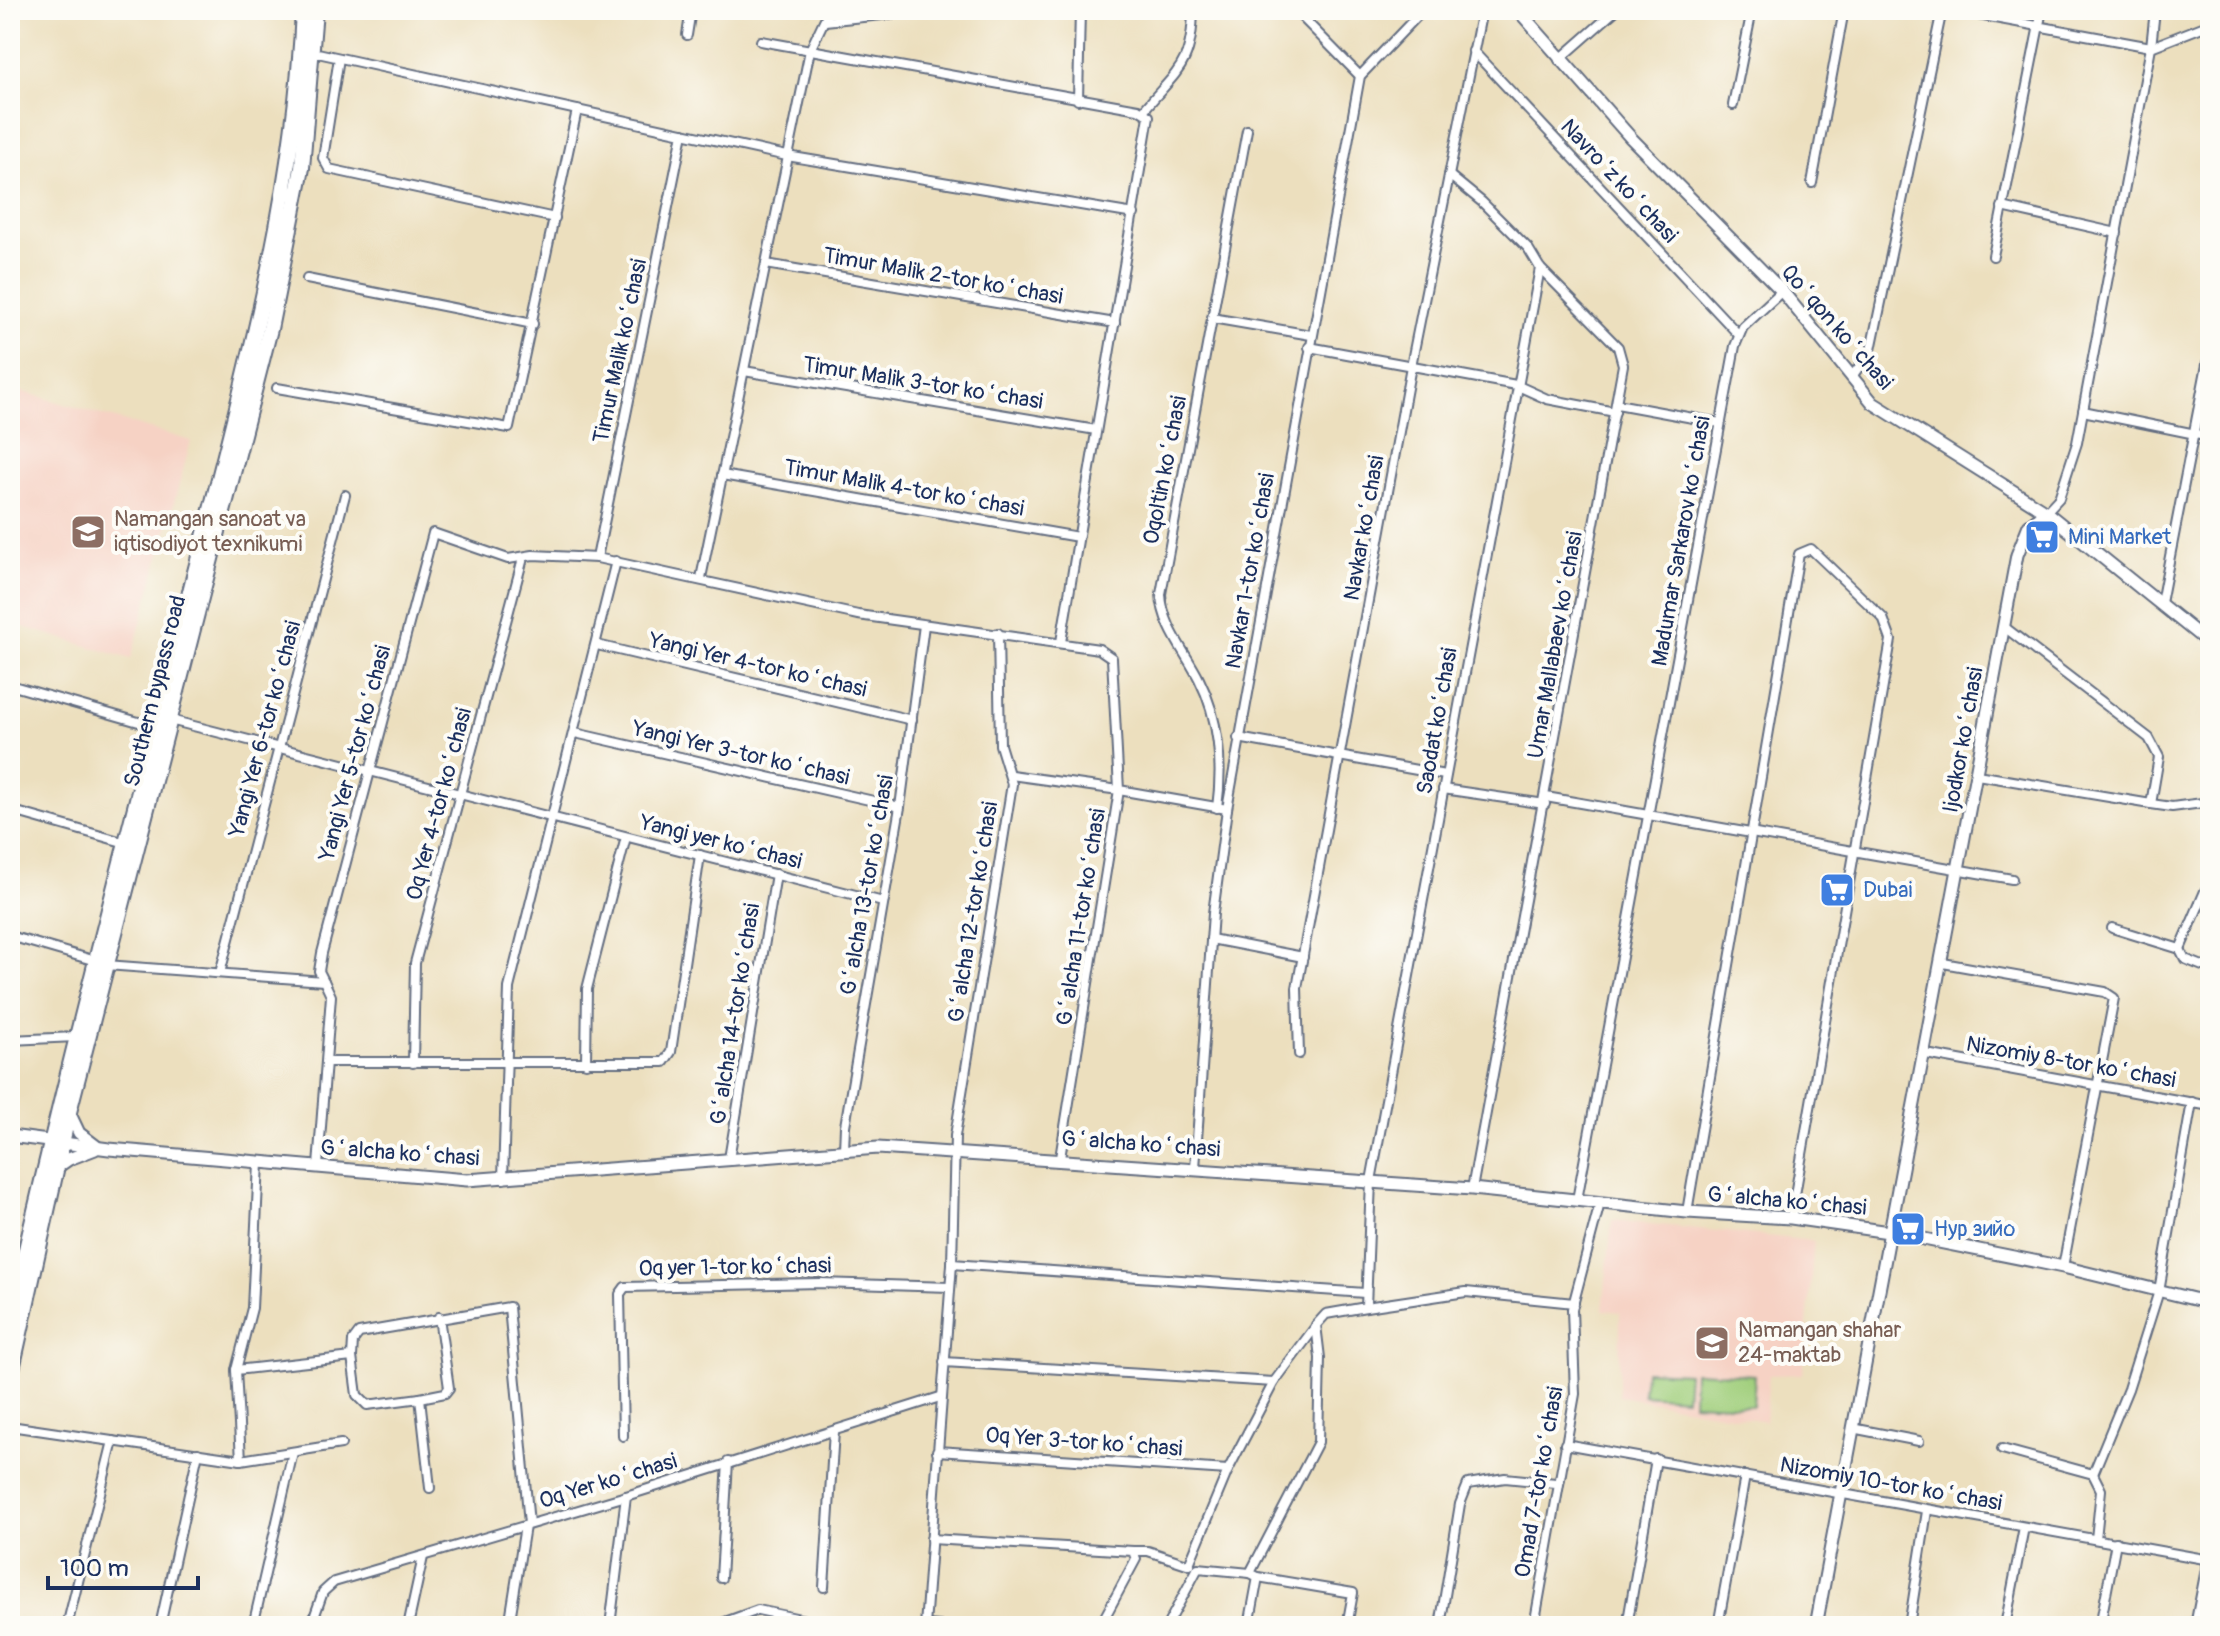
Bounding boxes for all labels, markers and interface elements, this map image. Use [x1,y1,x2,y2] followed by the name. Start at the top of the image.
[1554,113,1684,249] street label: Navroʻz koʻchasi
[821,241,1065,311] street label: Timur Malik 2-tor koʻchasi
[587,256,653,446] street label: Timur Malik koʻchasi
[1775,258,1899,396] street label: Qoʻqon koʻchasi
[801,350,1045,416] street label: Timur Malik 3-tor koʻchasi
[1137,393,1193,547] street label: Oqoltin koʻchasi
[1645,414,1717,668] street label: Madumar Sarkarov koʻchasi
[782,453,1026,523] street label: Timur Malik 4-tor koʻchasi
[1337,453,1391,603] street label: Navkar koʻchasi
[1219,471,1281,671] street label: Navkar 1-tor koʻchasi
[114,505,306,558] place label: Namangan sanoat va iqtisodiyot texnikumi
[69,513,107,551] school or university icon: Namangan sanoat va iqtisodiyot texnikumi
[2023,518,2061,556] supermarket icon: Mini Market
[2068,523,2172,551] place label: Mini Market
[1521,529,1589,761] street label: Umar Mallabaev koʻchasi
[118,592,192,790] street label: Southern bypass road
[222,618,307,841] street label: Yangi Yer 6-tor koʻchasi
[645,626,870,704] street label: Yangi Yer 4-tor koʻchasi
[313,642,397,865] street label: Yangi Yer 5-tor koʻchasi
[1410,645,1464,797] street label: Saodat koʻchasi
[1936,665,1990,815] street label: Ijodkor koʻchasi
[400,705,478,903] street label: Oq Yer 4-tor koʻchasi
[629,714,852,792] street label: Yangi Yer 3-tor koʻchasi
[834,773,900,997] street label: Gʻalcha 13-tor koʻchasi
[942,800,1004,1024] street label: Gʻalcha 12-tor koʻchasi
[1050,806,1112,1027] street label: Gʻalcha 11-tor koʻchasi
[636,808,805,876] street label: Yangi yer koʻchasi
[1818,871,1856,909] supermarket icon: Dubai
[1863,876,1912,904] place label: Dubai
[704,901,766,1127] street label: Gʻalcha 14-tor koʻchasi
[1964,1030,2178,1094] street label: Nizomiy 8-tor koʻchasi
[1061,1124,1222,1164] street label: Gʻalcha koʻchasi
[320,1133,481,1173] street label: Gʻalcha koʻchasi
[1706,1180,1868,1222] street label: Gʻalcha koʻchasi
[1889,1210,1927,1248] supermarket icon: Нур зийо
[1934,1215,2015,1243] place label: Нур зийо
[638,1251,832,1283] street label: Oq yer 1-tor koʻchasi
[1738,1316,1901,1369] place label: Namangan shahar 24-maktab
[1693,1324,1731,1362] school or university icon: Namangan shahar 24-maktab
[1508,1384,1570,1580] street label: Omad 7-tor koʻchasi
[985,1421,1184,1463] street label: Oq Yer 3-tor koʻchasi
[536,1447,680,1515] street label: Oq Yer koʻchasi
[1778,1451,2004,1517] street label: Nizomiy 10-tor koʻchasi
[48,1540,198,1590] scale bar
[60,1554,129,1583] text: 100 m

